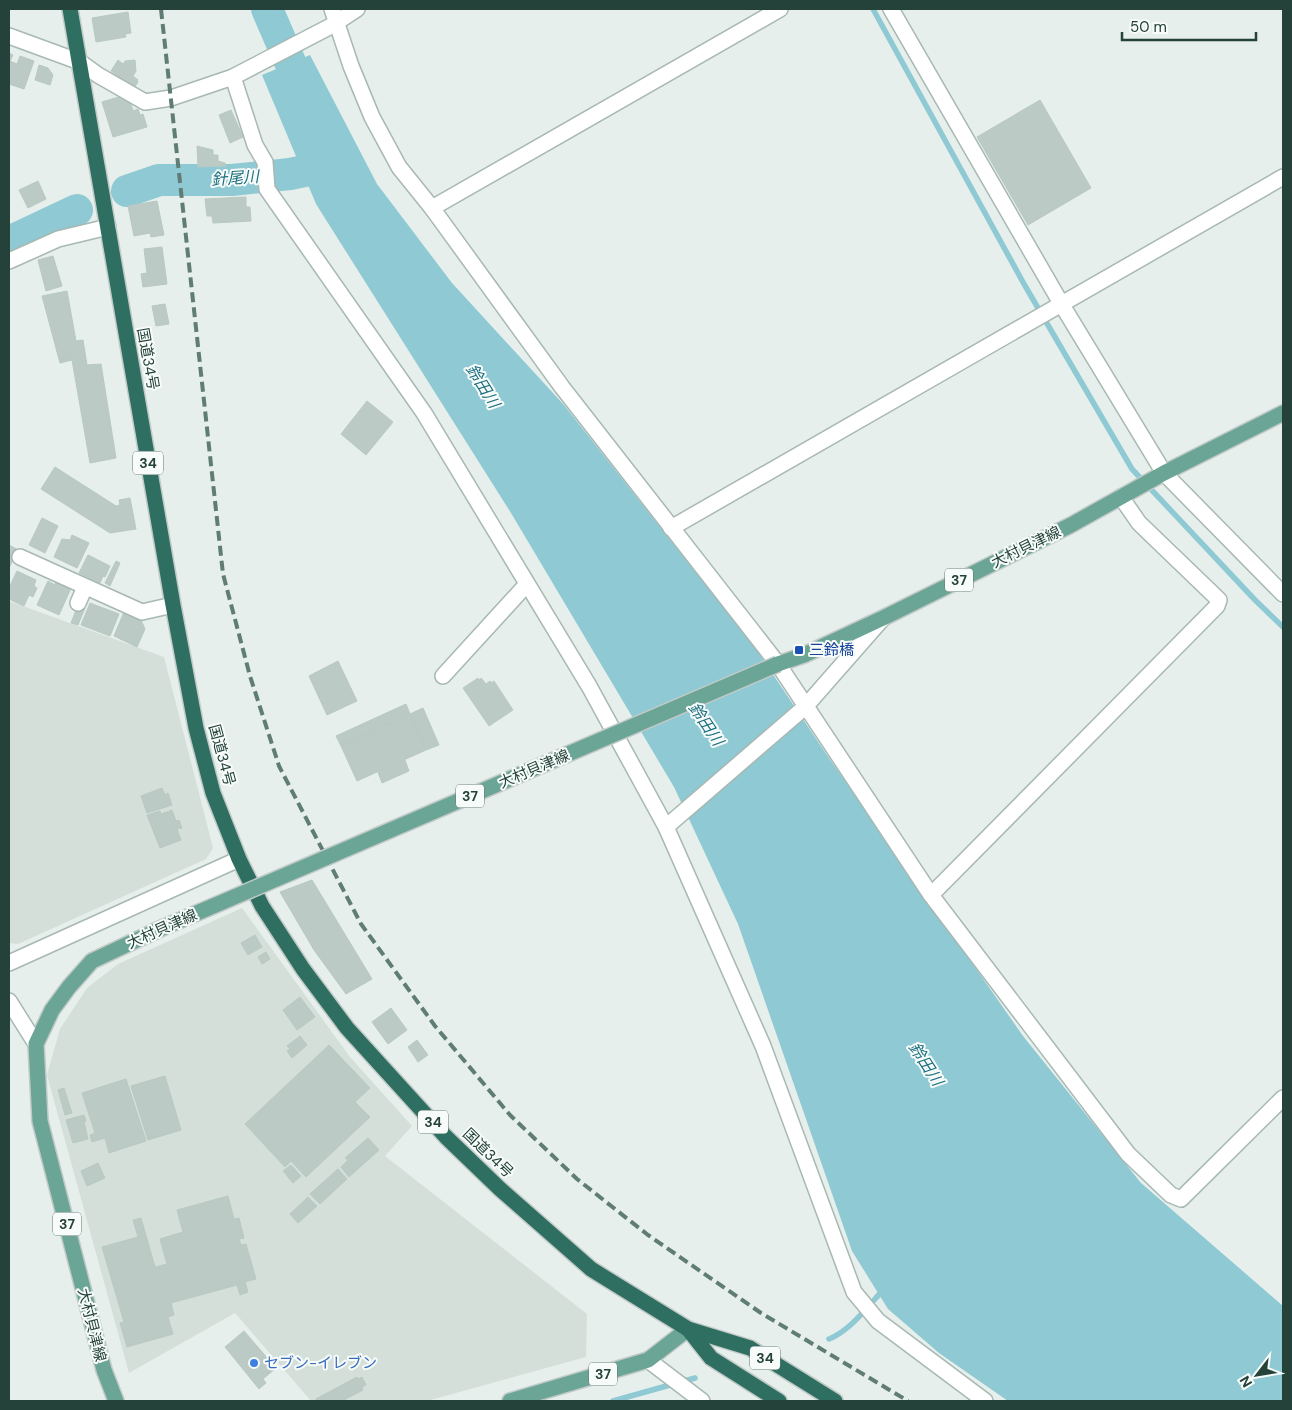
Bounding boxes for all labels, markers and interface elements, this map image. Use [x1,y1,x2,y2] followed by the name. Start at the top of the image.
[1122,10,1256,42] scale bar
[1130,17,1167,37] text: 50 m
[210,166,262,190] water label: 針尾川
[133,326,163,392] street label: 国道34号
[461,360,506,414] water label: 鈴田川
[133,452,163,474] road number: 34
[988,522,1064,572] street label: 大村貝津線
[945,568,973,592] road number: 37
[809,640,854,660] place label: 三鈴橋
[793,644,805,656] marker: 三鈴橋
[684,698,729,751] water label: 鈴田川
[204,722,240,788] street label: 国道34号
[496,745,572,793] street label: 大村貝津線
[456,784,484,808] road number: 37
[124,905,200,953] street label: 大村貝津線
[904,1038,949,1092] water label: 鈴田川
[418,1110,448,1134] road number: 34
[458,1124,518,1182] street label: 国道34号
[53,1212,81,1236] road number: 37
[73,1286,111,1364] street label: 大村貝津線
[750,1346,780,1370] road number: 34
[1232,1350,1282,1400] north arrow
[264,1353,377,1373] place label: セブン-イレブン
[248,1357,260,1369] marker: セブン-イレブン
[589,1362,617,1386] road number: 37
[1236,1373,1256,1391] text: N

